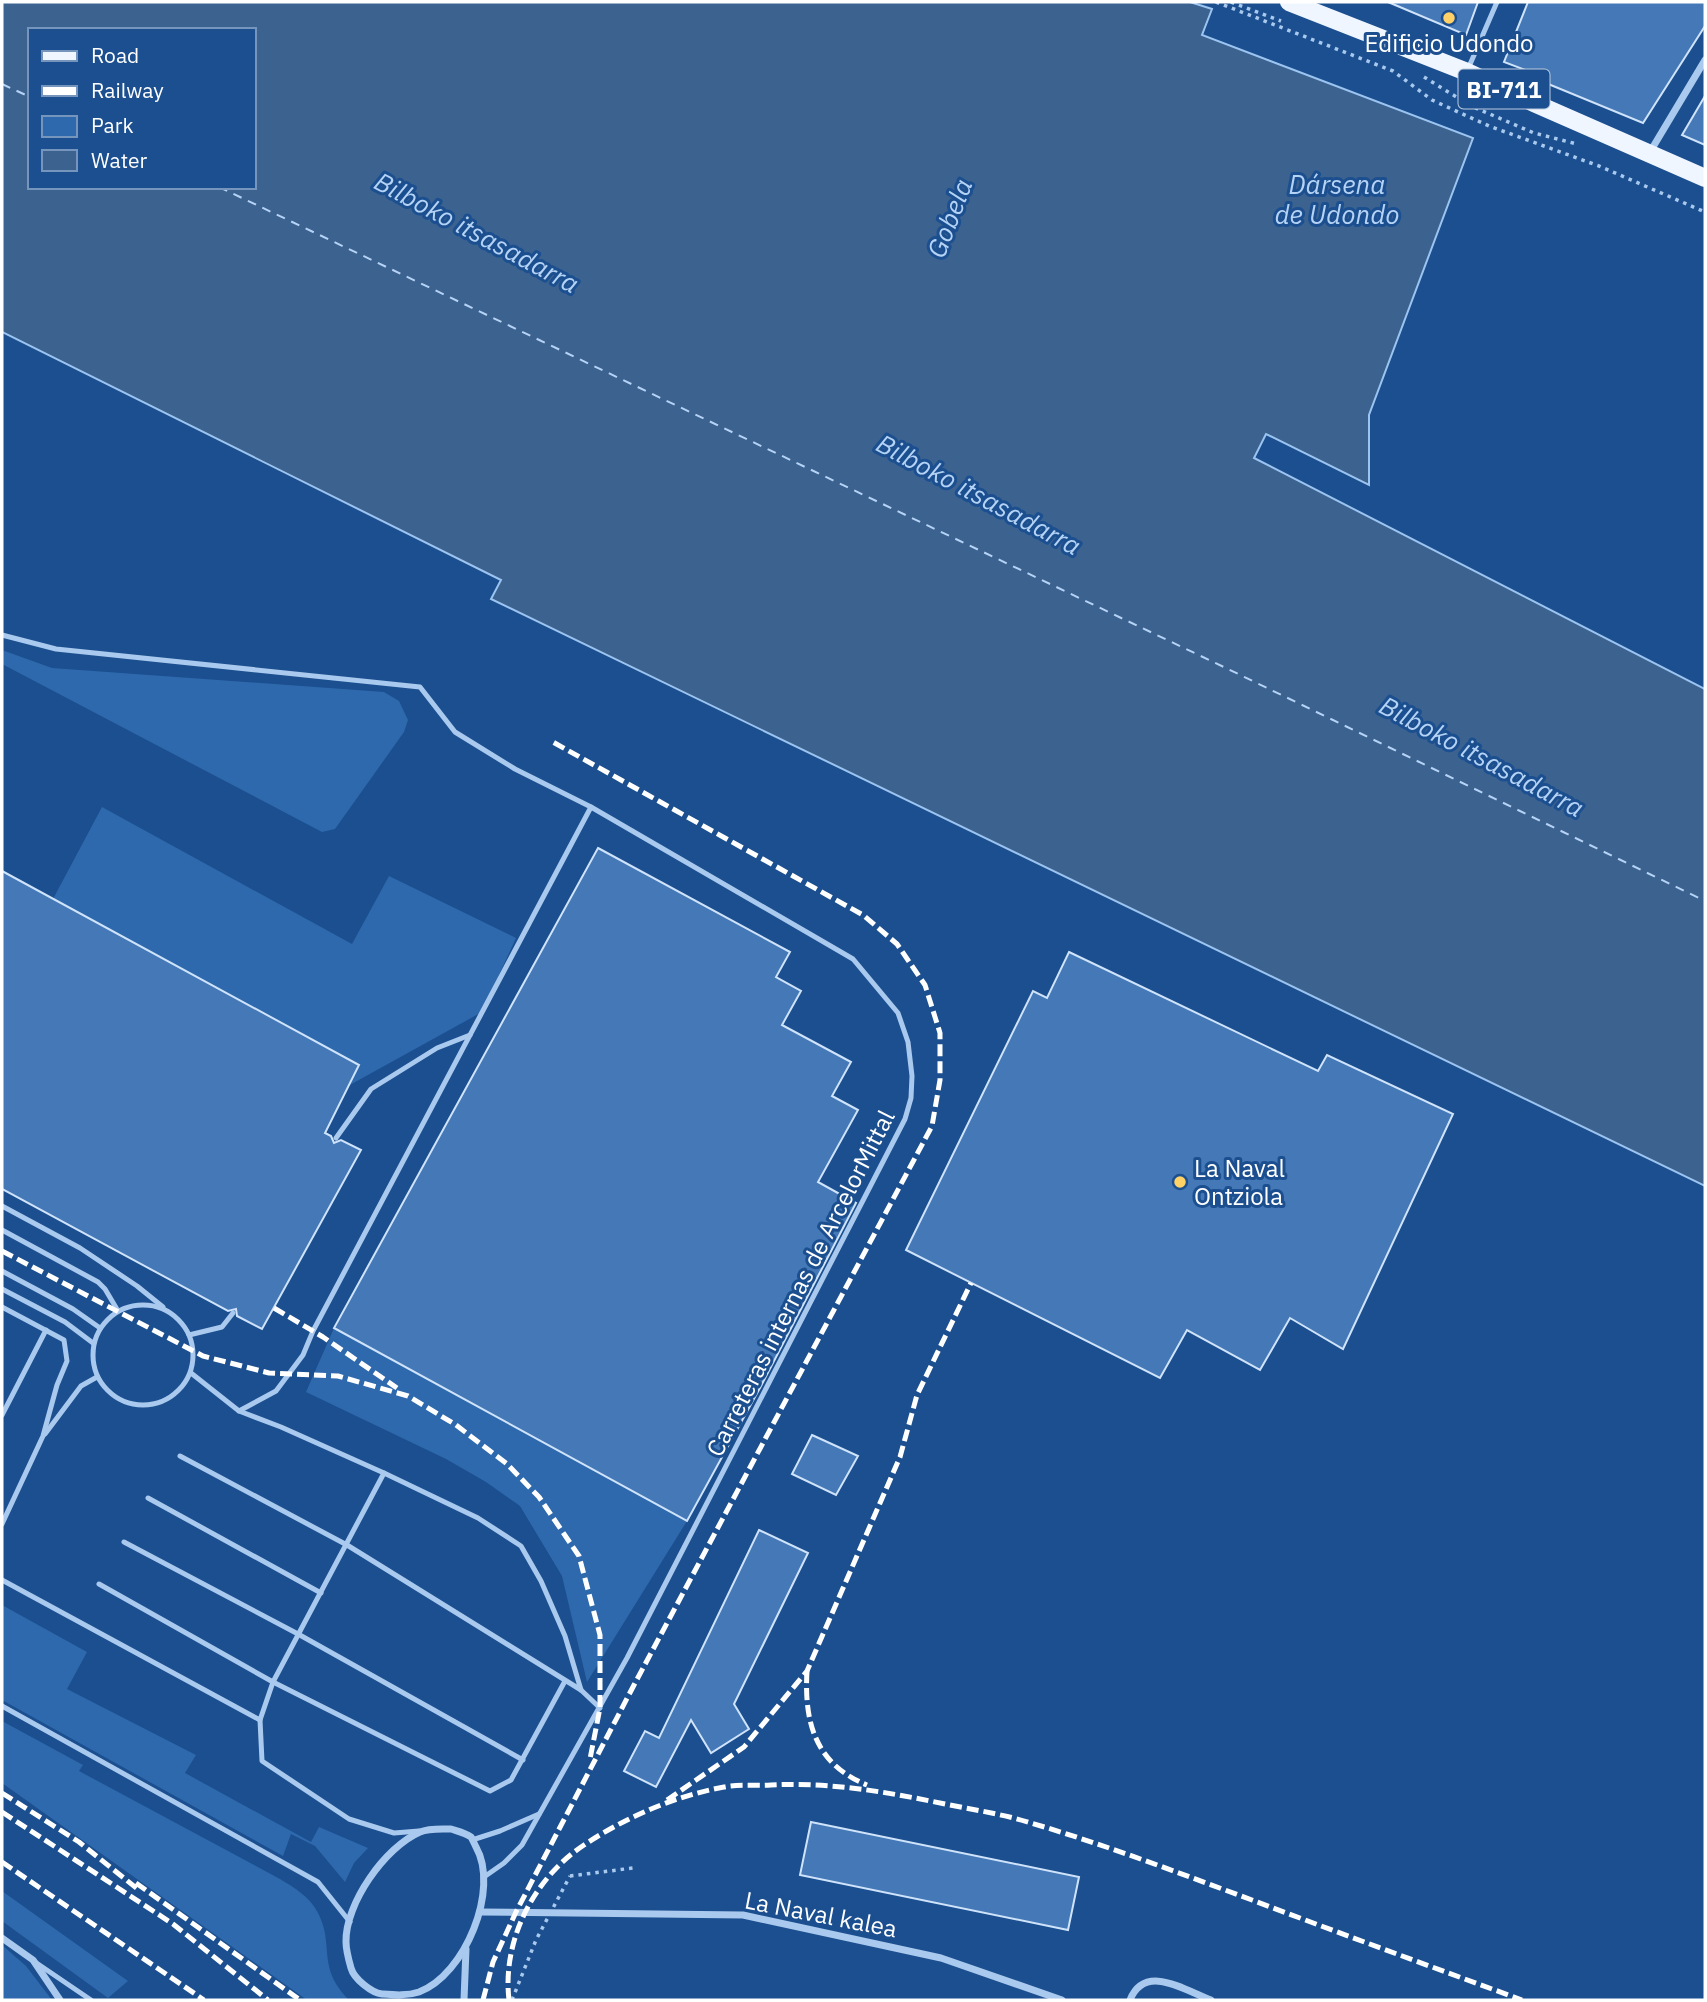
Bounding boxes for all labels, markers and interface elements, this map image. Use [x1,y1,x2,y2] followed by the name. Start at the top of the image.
[1441,10,1457,26] marker: Edificio Udondo
[1364,27,1534,59] place label: Edificio Udondo
[28,28,256,189] legend
[91,41,139,69] text: Road
[1458,69,1550,108] road number: BI-711
[91,76,164,104] text: Railway
[91,111,134,139] text: Park
[91,146,148,174] text: Water
[369,164,585,300] water label: Bilboko itsasadarra
[1274,167,1400,231] water label: Dársena de Udondo
[918,174,980,262] water label: Gobela
[871,426,1087,562] water label: Bilboko itsasadarra
[1374,688,1590,824] water label: Bilboko itsasadarra
[698,1104,902,1462] street label: Carreteras internas de ArcelorMittal
[1194,1152,1285,1212] place label: La Naval Ontziola
[1172,1174,1188,1190] marker: La Naval Ontziola
[742,1884,900,1944] street label: La Naval kalea

